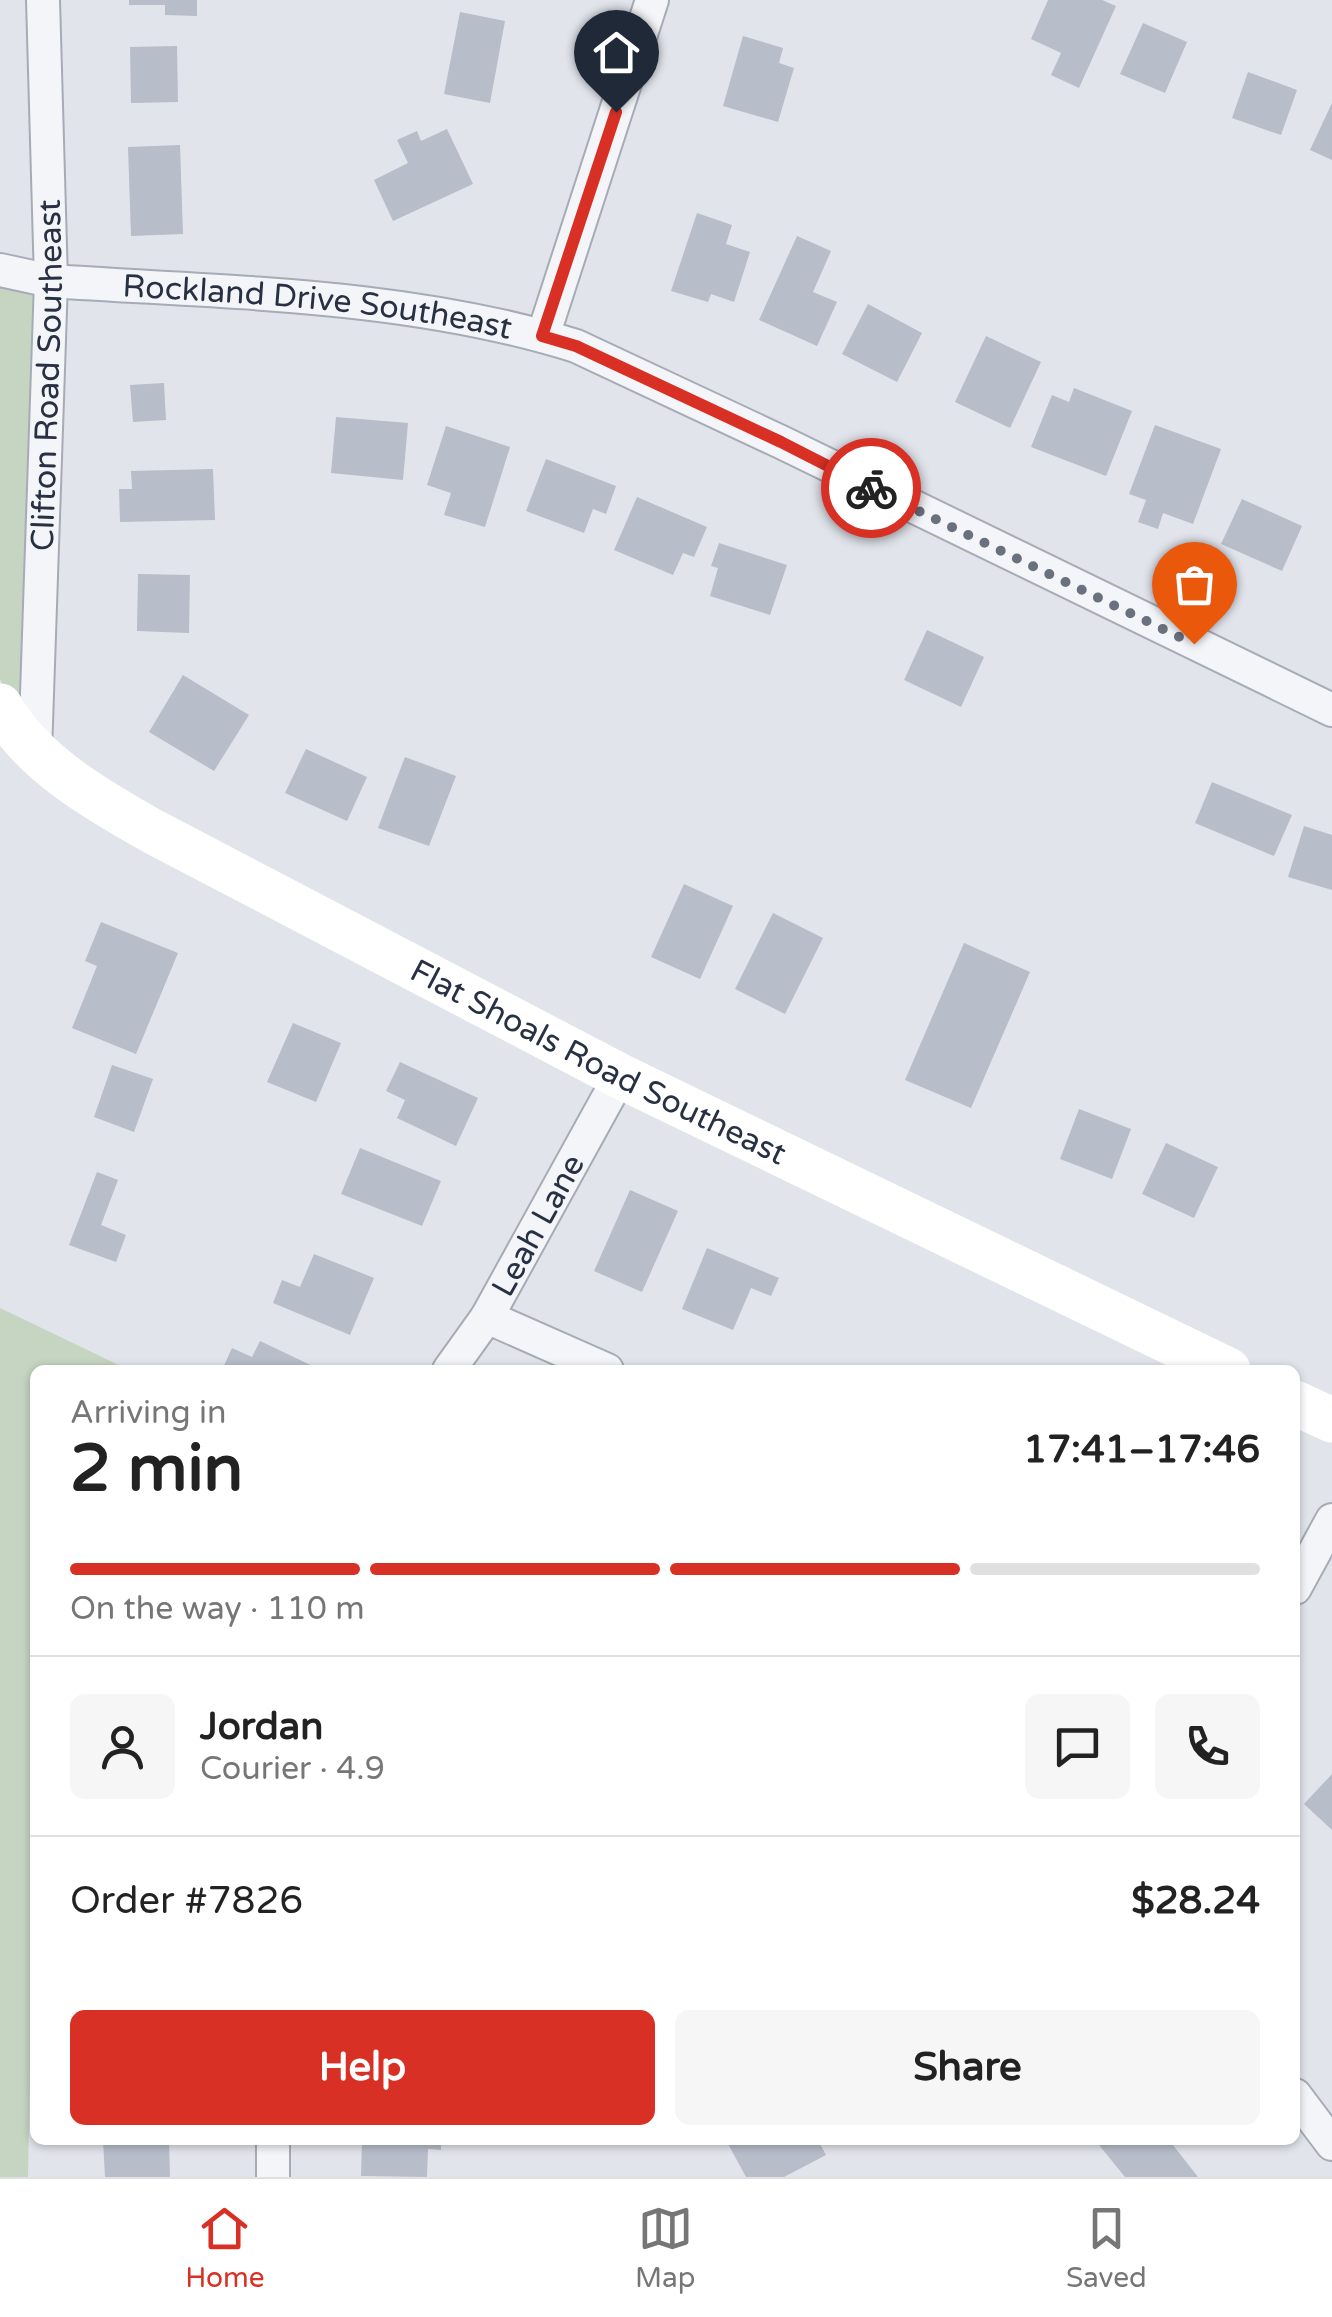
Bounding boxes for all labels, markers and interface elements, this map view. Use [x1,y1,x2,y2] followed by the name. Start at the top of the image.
[574,10,659,113] pin
[589,25,644,80] icon: home
[24,199,71,552] street label: Clifton Road Southeast
[121,267,516,348] street label: Rockland Drive Southeast
[821,438,921,538] courier
[844,461,899,516] icon: bike
[1152,542,1237,645] pin
[1167,557,1222,612] icon: bag
[404,952,792,1174] street label: Flat Shoals Road Southeast
[484,1148,593,1303] street label: Leah Lane
[70,1394,227,1432] text: Arriving in
[1023,1427,1260,1473] text: 17:41–17:46
[70,1430,243,1509] text: 2 min
[70,1590,365,1628] text: On the way · 110 m
[70,1694,175,1799] button: person
[1025,1694,1130,1799] button: chat
[1155,1694,1260,1799] button: phone
[200,1704,323,1750] text: Jordan
[200,1750,385,1788] text: Courier · 4.9
[70,1878,303,1924] text: Order #7826
[1131,1878,1260,1924] text: $28.24
[70,2010,655,2125] button: Help
[675,2010,1260,2125] button: Share
[185,2201,265,2295] tab: Home
[635,2201,695,2295] tab: Map
[1066,2201,1147,2295] tab: Saved

